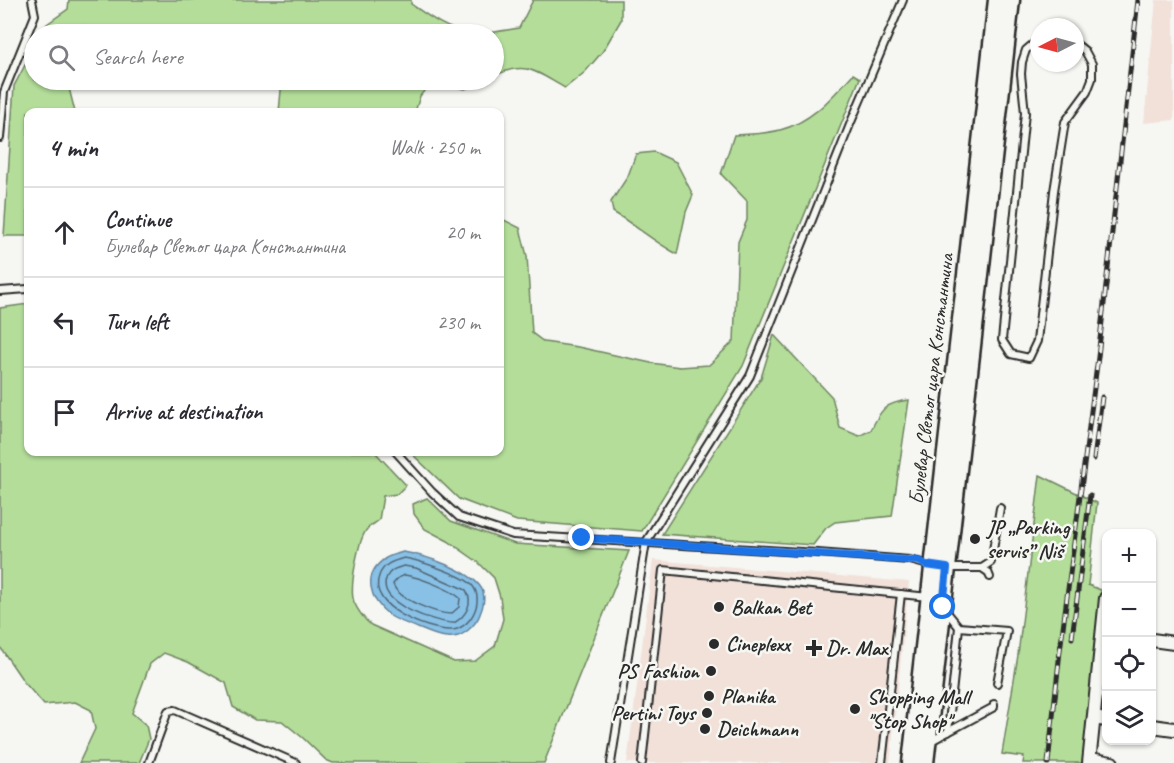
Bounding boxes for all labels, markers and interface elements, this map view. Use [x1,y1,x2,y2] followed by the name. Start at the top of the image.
[1030,18,1084,72] north arrow
[24,24,504,90] search box
[45,41,78,74] icon: search
[93,43,183,71] text: Search here
[48,131,98,164] text: 4 min
[390,135,480,160] text: Walk · 250 m
[105,206,171,234] text: Continue
[48,216,81,249] icon: ahead
[446,220,480,245] text: 20 m
[105,234,345,259] text: Булевар Светог цара Константина
[903,251,959,506] street label: Булевар Светог цара Константина
[48,306,81,339] icon: left
[105,308,169,336] text: Turn left
[437,310,480,335] text: 230 m
[48,396,81,429] icon: arrive
[105,398,262,426] text: Arrive at destination
[985,514,1071,564] place label: JP „Parking servis” Niš
[568,524,594,550] route end
[1102,529,1156,745] map controls
[1102,529,1156,583] button: +
[968,532,982,546] marker: JP „Parking servis” Niš
[1102,583,1156,637] button: −
[929,593,955,619] route start
[731,594,813,620] place label: Balkan Bet
[712,600,726,614] marker: Balkan Bet
[726,631,792,657] place label: Cineplexx
[826,635,889,661] place label: Dr. Max
[707,637,721,651] marker: Cineplexx
[1102,637,1156,691] button: locate
[807,641,821,655] marker: Dr. Max
[617,658,700,684] place label: PS Fashion
[704,664,718,678] marker: PS Fashion
[721,683,777,709] place label: Planika
[867,684,974,734] place label: Shopping Mall "Stop Shop"
[702,689,716,703] marker: Planika
[1102,691,1156,745] button: layers
[611,700,698,726] place label: Pertini Toys
[848,702,862,716] marker: Shopping Mall "Stop Shop"
[700,706,714,720] marker: Pertini Toys
[717,716,798,742] place label: Deichmann
[698,722,712,736] marker: Deichmann

